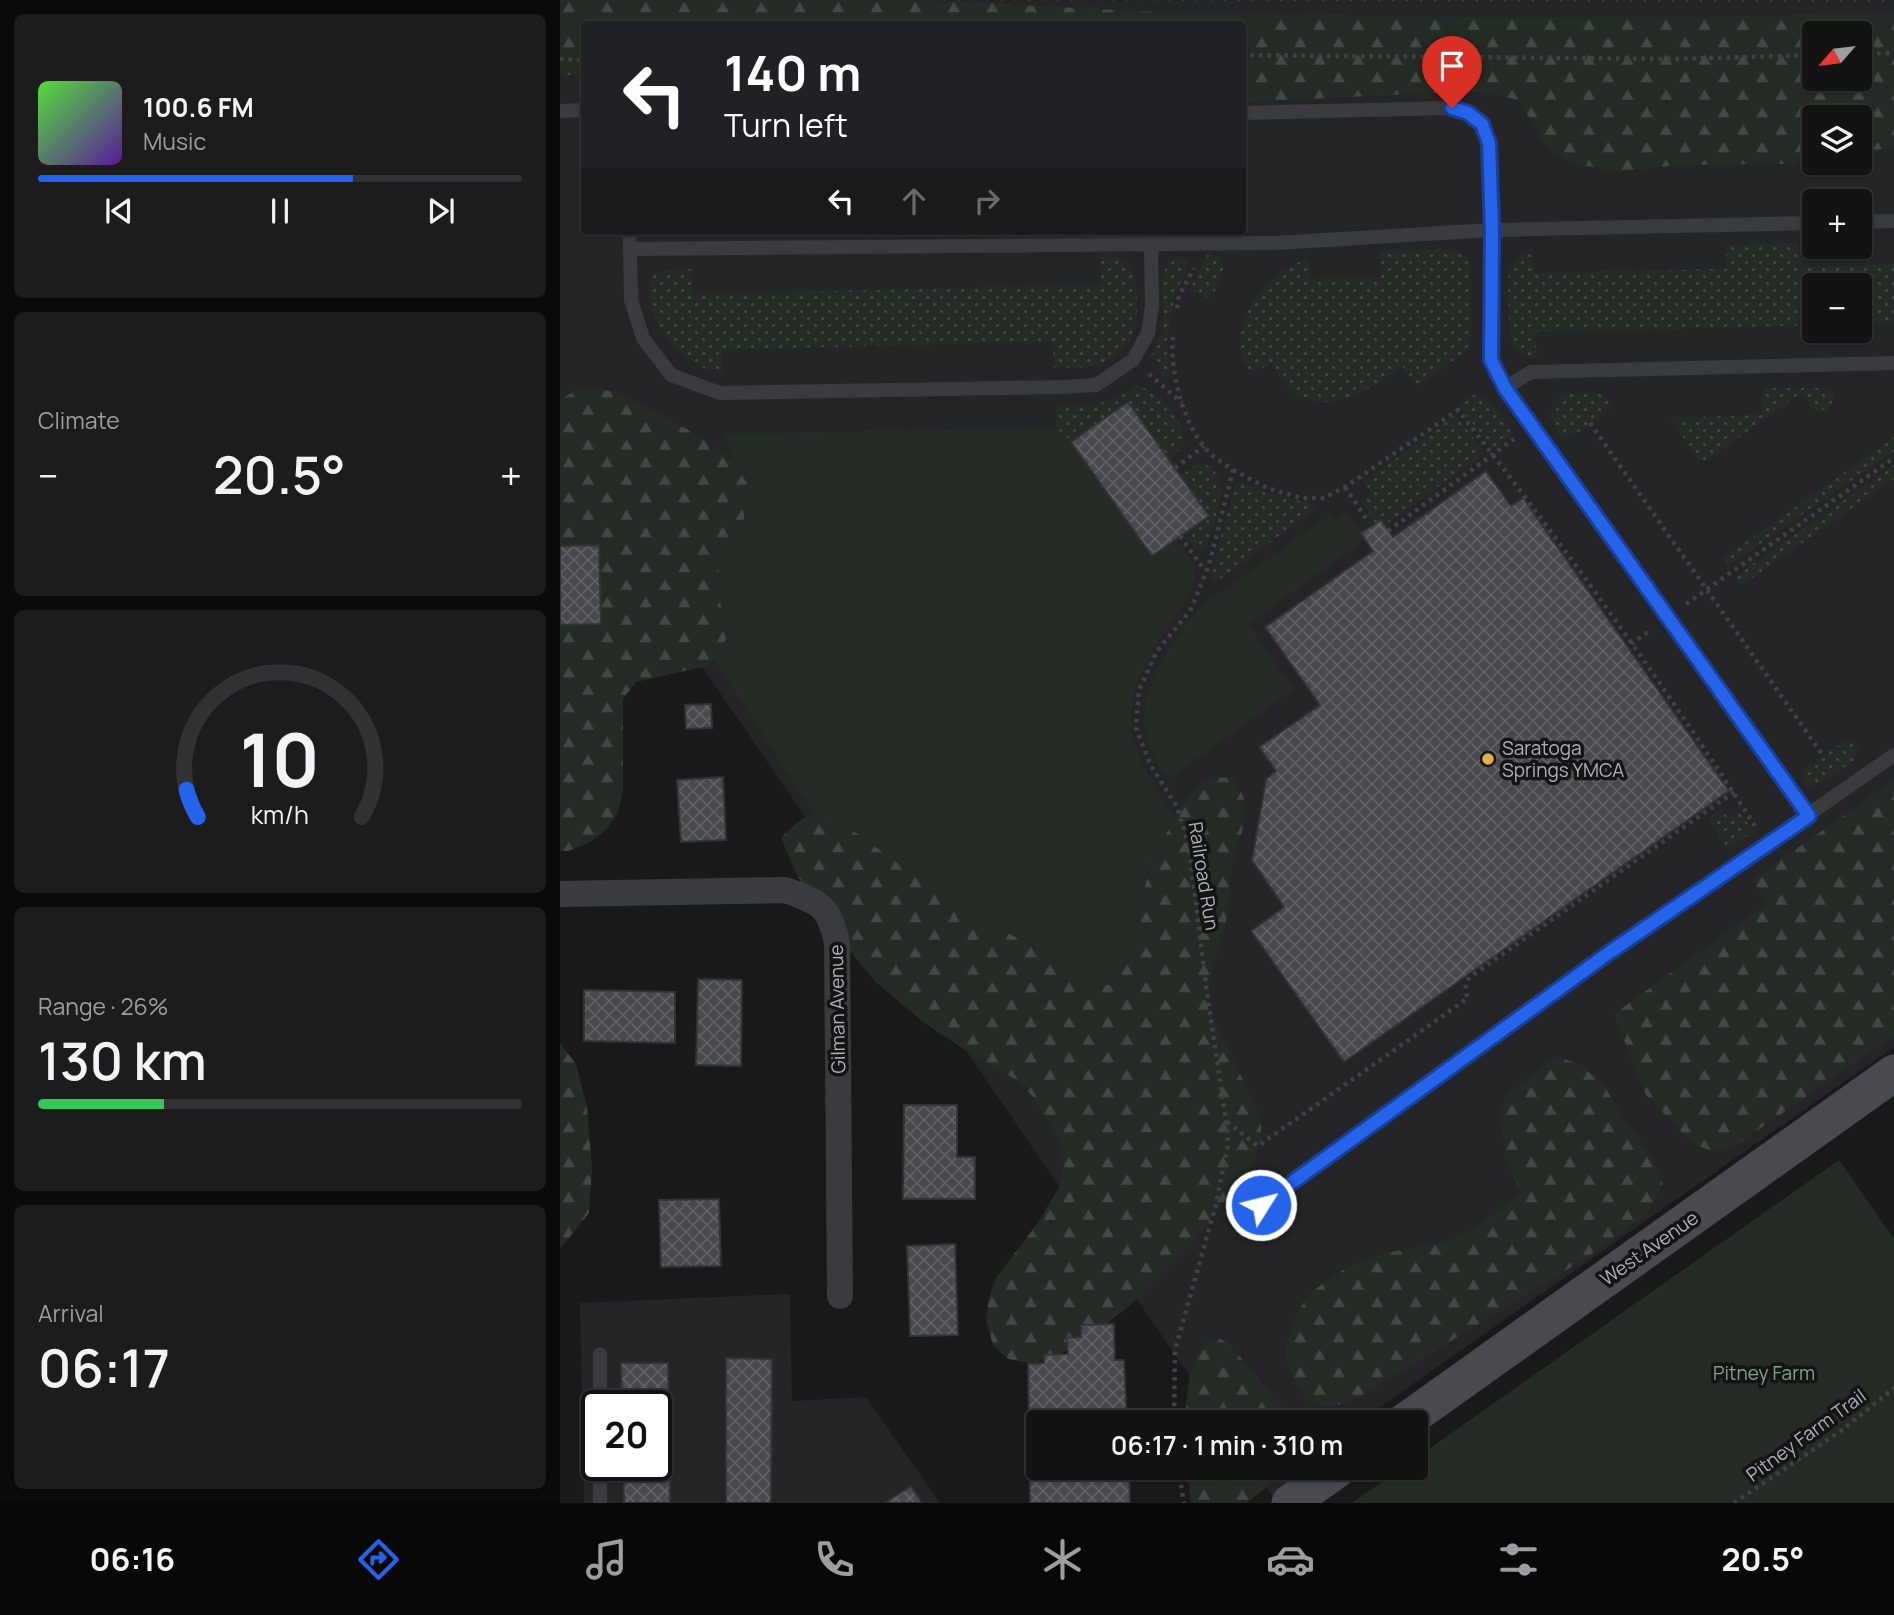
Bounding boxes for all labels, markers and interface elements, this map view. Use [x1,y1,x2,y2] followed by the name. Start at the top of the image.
[1802,21,1872,91] north arrow
[1802,21,1872,343] map controls
[1422,36,1482,108] pin
[724,39,861,106] text: 140 m
[1433,47,1471,85] icon: arrive
[609,49,700,140] icon: left
[143,89,254,125] text: 100.6 FM
[724,103,848,147] text: Turn left
[1802,105,1872,175] button: layers
[143,125,206,157] text: Music
[822,182,860,220] icon: left
[895,182,933,220] icon: ahead
[968,182,1006,220] icon: right
[1802,189,1872,259] button: +
[100,192,138,230] icon: previous
[261,192,299,230] icon: pause
[422,192,460,230] icon: next
[1802,273,1872,343] button: −
[38,404,120,436] text: Climate
[213,439,346,510] text: 20.5°
[38,449,59,501] text: −
[500,449,522,501] text: +
[240,710,320,810] text: 10
[1502,735,1624,783] place label: Saratoga Springs YMCA
[1480,751,1496,767] marker: Saratoga Springs YMCA
[251,797,309,832] text: km/h
[1183,820,1225,932] street label: Railroad Run
[823,944,851,1074] street label: Gilman Avenue
[38,990,169,1022] text: Range · 26%
[38,1025,207,1096] text: 130 km
[1224,1168,1298,1242] position arrow
[1595,1205,1703,1291] street label: West Avenue
[38,1297,104,1329] text: Arrival
[38,1332,170,1403] text: 06:17
[1713,1360,1815,1386] park label: Pitney Farm
[1741,1383,1871,1487] street label: Pitney Farm Trail
[581,1390,672,1481] speed limit sign: 20
[1111,1427,1343,1463] text: 06:17 · 1 min · 310 m
[354,1535,403,1584] icon: directions
[582,1535,631,1584] icon: music
[810,1535,859,1584] icon: phone
[1038,1535,1087,1584] icon: climate
[1266,1535,1315,1584] icon: car
[1494,1535,1543,1584] icon: filters
[89,1537,175,1581] text: 06:16
[1721,1537,1804,1581] text: 20.5°

